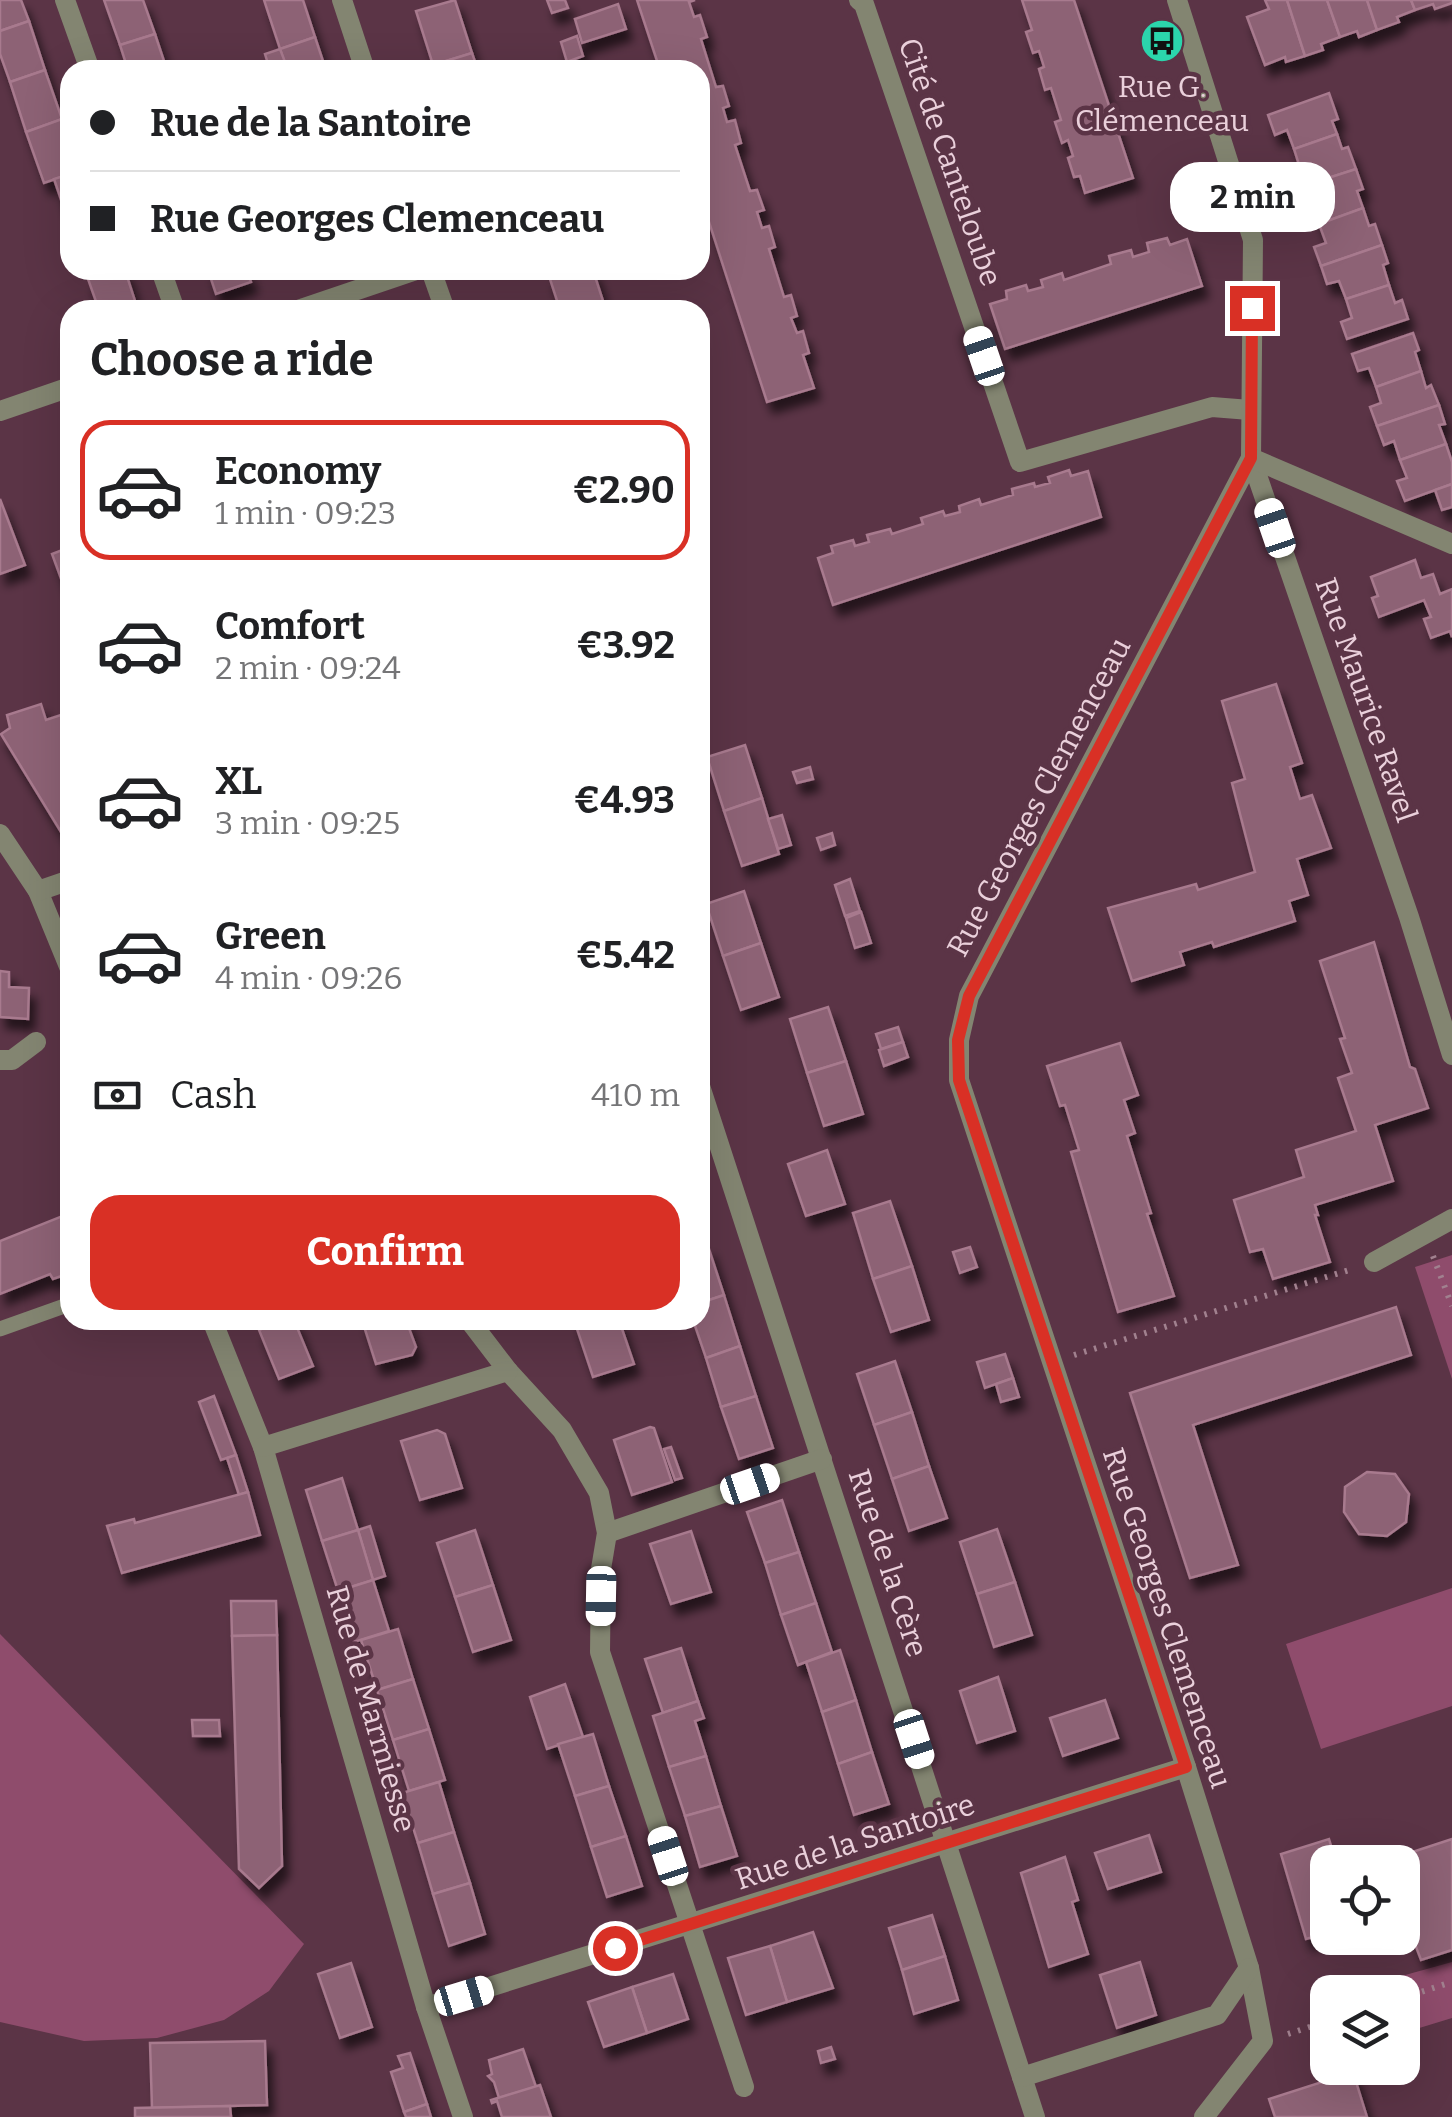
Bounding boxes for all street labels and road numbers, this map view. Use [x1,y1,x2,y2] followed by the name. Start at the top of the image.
[891,33,1009,291] street label: Cité de Canteloube
[1307,573,1425,827] street label: Rue Maurice Ravel
[940,632,1138,962] street label: Rue Georges Clemenceau
[1095,1443,1239,1793] street label: Rue Georges Clemenceau
[841,1465,935,1661] street label: Rue de la Cère
[319,1581,423,1837] street label: Rue de Marmiesse
[731,1786,979,1898] street label: Rue de la Santoire

